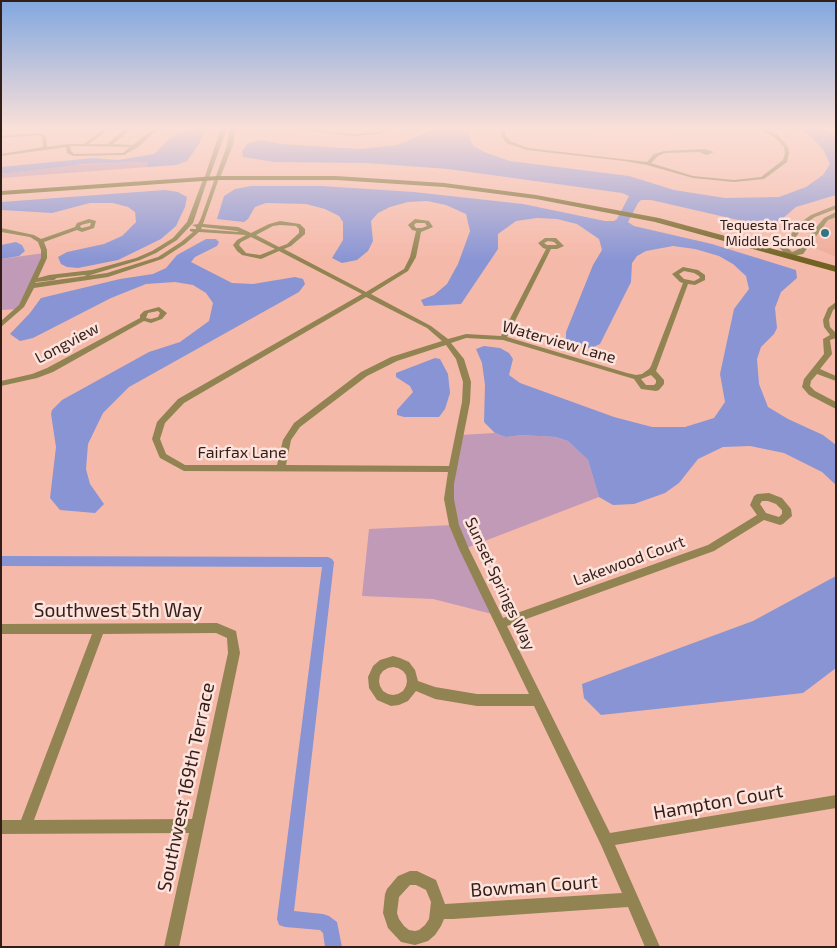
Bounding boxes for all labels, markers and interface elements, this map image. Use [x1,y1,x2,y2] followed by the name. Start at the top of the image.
[720,217,815,250] place label: Tequesta Trace Middle School
[819,227,831,239] marker: Tequesta Trace Middle School
[500,317,618,367] street label: Waterview Lane
[32,318,102,368] street label: Longview
[197,443,287,463] street label: Fairfax Lane
[461,514,539,654] street label: Sunset Springs Way
[571,532,687,590] street label: Lakewood Court
[34,600,202,622] street label: Southwest 5th Way
[153,680,219,894] street label: Southwest 169th Terrace
[651,779,785,825] street label: Hampton Court
[469,870,599,902] street label: Bowman Court

